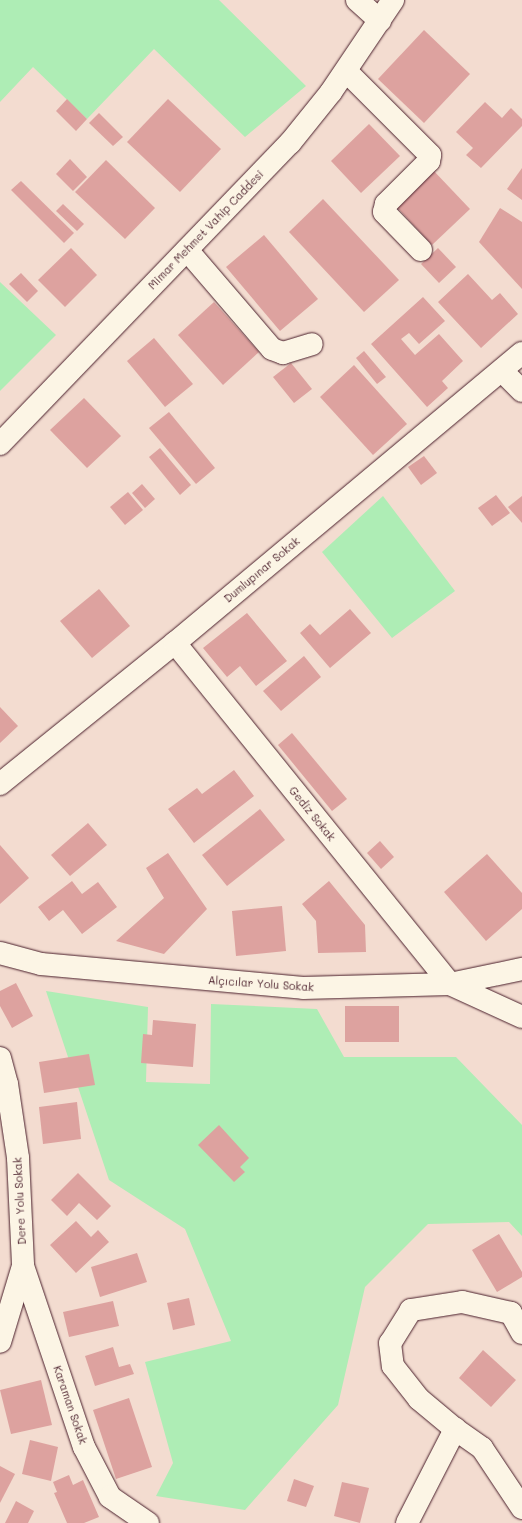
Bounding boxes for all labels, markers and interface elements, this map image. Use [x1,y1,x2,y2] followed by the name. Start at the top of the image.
[146,168,266,292] street label: Mimar Mehmet Vahip Caddesi
[222,535,302,605] street label: Dumlupınar Sokak
[286,784,338,844] street label: Gediz Sokak
[208,974,314,994] street label: Alçıcılar Yolu Sokak
[11,1157,29,1245] street label: Dere Yolu Sokak
[50,1364,90,1446] street label: Karaman Sokak

